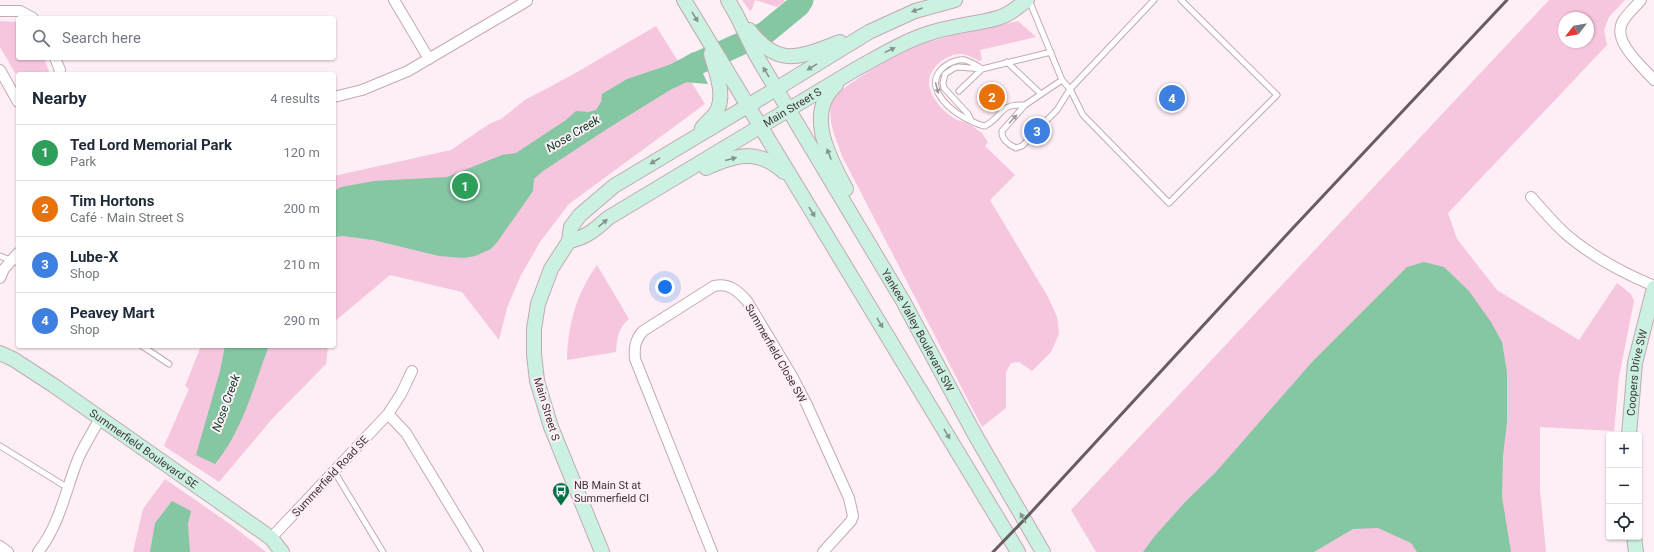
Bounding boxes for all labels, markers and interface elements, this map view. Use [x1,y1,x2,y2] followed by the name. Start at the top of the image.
[911,8,923,14] one-way arrow
[691,11,698,23] one-way arrow
[1558,12,1594,48] north arrow
[16,16,336,60] search box
[30,27,52,49] icon: search
[62,29,141,47] text: Search here
[885,47,896,54] one-way arrow
[807,63,817,71] one-way arrow
[762,67,770,77] one-way arrow
[935,82,941,94] one-way arrow
[979,82,1005,112] pin: 2
[1159,83,1185,113] pin: 4
[761,85,824,130] street label: Main Street S
[32,88,87,108] text: Nearby
[270,91,320,106] text: 4 results
[544,112,603,155] water label: Nose Creek
[1008,114,1017,124] one-way arrow
[1024,116,1050,146] pin: 3
[70,136,232,154] text: Ted Lord Memorial Park
[41,145,49,160] text: 1
[283,145,320,160] text: 120 m
[826,147,832,159] one-way arrow
[70,154,96,169] text: Park
[726,156,738,162] one-way arrow
[650,157,660,165] one-way arrow
[452,171,478,201] pin: 1
[70,192,154,210] text: Tim Hortons
[41,201,49,216] text: 2
[283,201,320,216] text: 200 m
[809,206,816,218] one-way arrow
[70,210,184,225] text: Café · Main Street S
[598,219,607,228] one-way arrow
[70,248,118,266] text: Lube-X
[41,257,49,272] text: 3
[283,257,320,272] text: 210 m
[70,266,100,281] text: Shop
[878,267,957,394] street label: Yankee Valley Boulevard SW
[655,277,675,297] your location
[742,302,809,405] street label: Summerfield Close SW
[70,304,154,322] text: Peavey Mart
[41,313,49,328] text: 4
[283,313,320,328] text: 290 m
[876,318,884,328] one-way arrow
[70,322,100,337] text: Shop
[1625,328,1650,416] street label: Coopers Drive SW
[209,372,243,433] water label: Nose Creek
[531,376,562,443] street label: Main Street S
[87,407,200,492] street label: Summerfield Boulevard SE
[944,428,951,440] one-way arrow
[1606,432,1642,540] map controls
[1606,432,1642,468] button: +
[290,433,371,519] street label: Summerfield Road SE
[1606,468,1642,504] button: −
[574,479,649,505] place label: NB Main St at Summerfield Cl
[551,481,571,506] bus stop icon: NB Main St at Summerfield Cl
[1606,504,1642,540] button: locate
[1019,512,1026,524] one-way arrow

